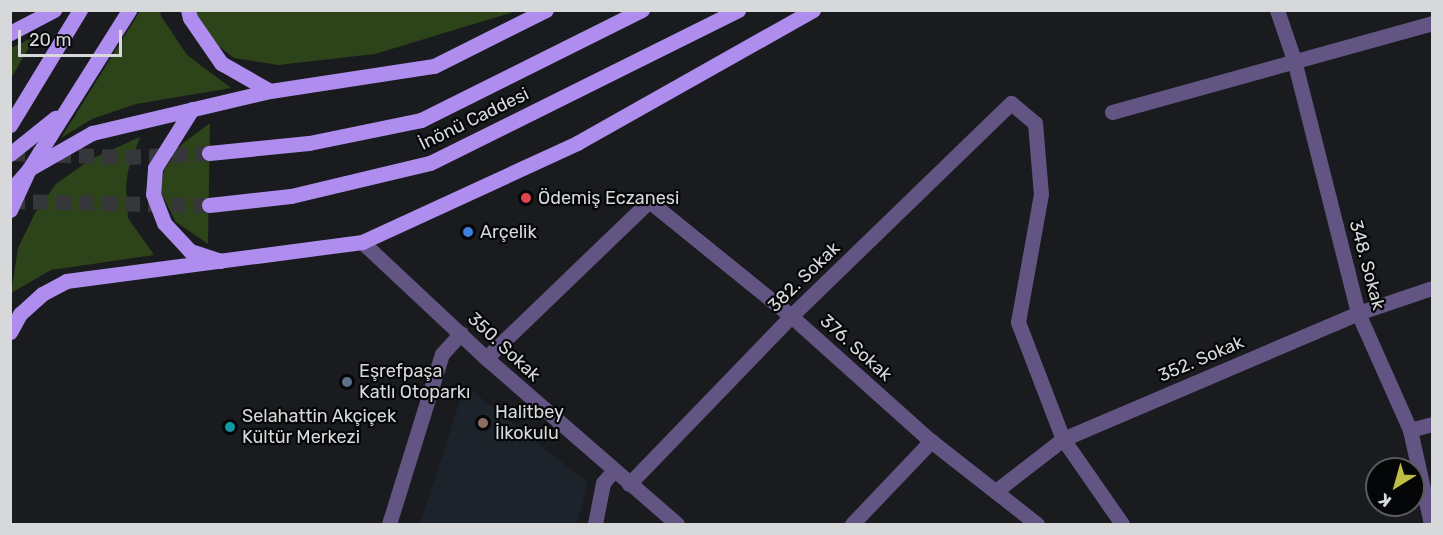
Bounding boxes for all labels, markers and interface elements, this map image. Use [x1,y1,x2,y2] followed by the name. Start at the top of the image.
[21,18,124,56] scale bar
[29,29,71,51] text: 20 m
[416,83,532,155] street label: İnönü Caddesi
[538,187,679,209] place label: Ödemiş Eczanesi
[519,191,533,205] marker: Ödemiş Eczanesi
[1345,218,1389,312] street label: 348. Sokak
[480,221,537,243] place label: Arçelik
[461,225,475,239] marker: Arçelik
[764,237,844,317] street label: 382. Sokak
[463,308,545,386] street label: 350. Sokak
[816,310,896,386] street label: 376. Sokak
[1155,331,1247,387] street label: 352. Sokak
[359,361,470,404] place label: Eşrefpaşa Katlı Otoparkı
[340,375,354,389] marker: Eşrefpaşa Katlı Otoparkı
[495,402,564,444] place label: Halitbey İlkokulu
[242,406,397,448] place label: Selahattin Akçiçek Kültür Merkezi
[476,416,490,430] marker: Halitbey İlkokulu
[223,420,237,434] marker: Selahattin Akçiçek Kültür Merkezi
[1365,457,1425,517] north arrow
[1375,489,1395,511] text: K

